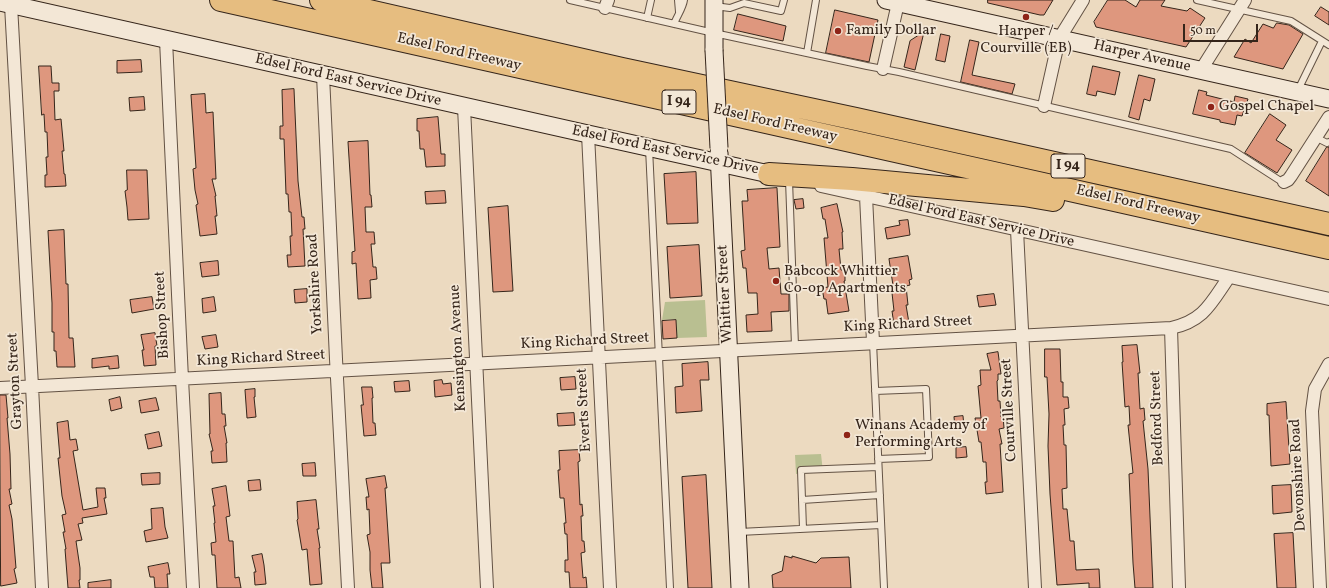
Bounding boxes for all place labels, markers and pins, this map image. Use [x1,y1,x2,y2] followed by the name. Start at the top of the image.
[1021,12,1031,22] marker: Harper / Courville (EB)
[846,22,936,40] place label: Family Dollar
[980,23,1072,58] place label: Harper / Courville (EB)
[833,26,843,36] marker: Family Dollar
[1219,98,1314,116] place label: Gospel Chapel
[1206,102,1216,112] marker: Gospel Chapel
[784,263,906,298] place label: Babcock Whittier Co-op Apartments
[771,276,781,286] marker: Babcock Whittier Co-op Apartments
[855,417,986,452] place label: Winans Academy of Performing Arts
[842,430,852,440] marker: Winans Academy of Performing Arts

